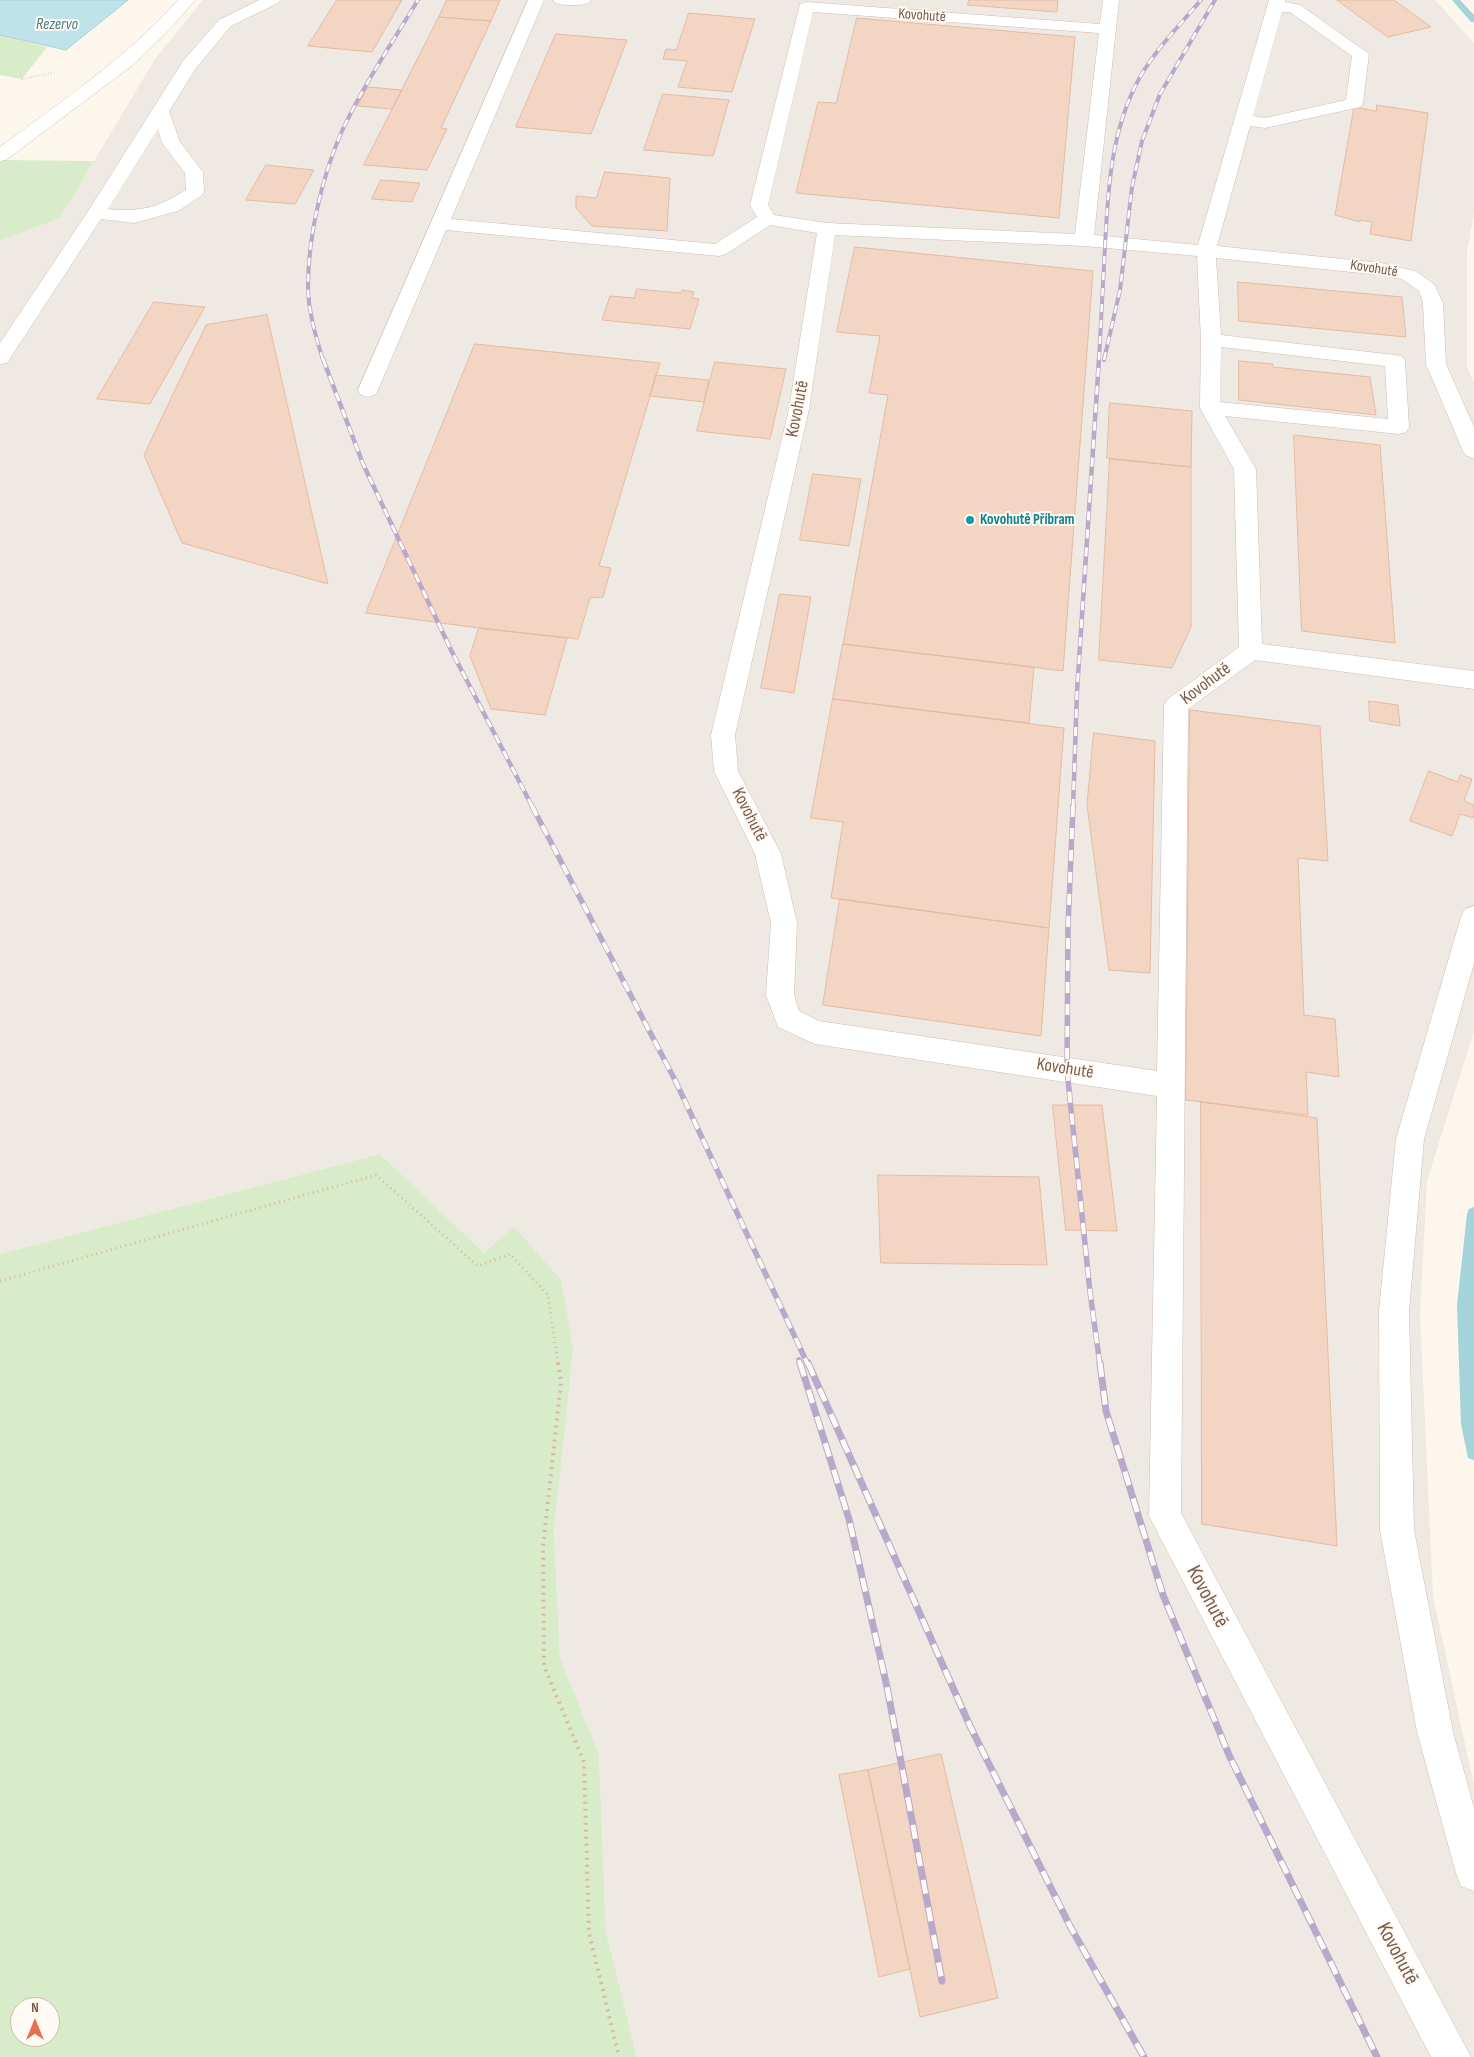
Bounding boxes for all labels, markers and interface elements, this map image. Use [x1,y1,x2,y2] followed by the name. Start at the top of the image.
[898,5,946,27] street label: Kovohutě
[36,15,78,35] water label: Rezervo
[1349,256,1399,282] street label: Kovohutě
[782,379,814,439] street label: Kovohutě
[980,511,1075,529] place label: Kovohutě Příbram
[964,514,976,526] marker: Kovohutě Příbram
[1177,658,1235,710] street label: Kovohutě
[726,785,772,845] street label: Kovohutě
[1035,1054,1095,1084] street label: Kovohutě
[1180,1562,1234,1632] street label: Kovohutě
[1370,1919,1424,1989] street label: Kovohutě
[10,1997,60,2047] north arrow
[31,1999,39,2016] text: N

